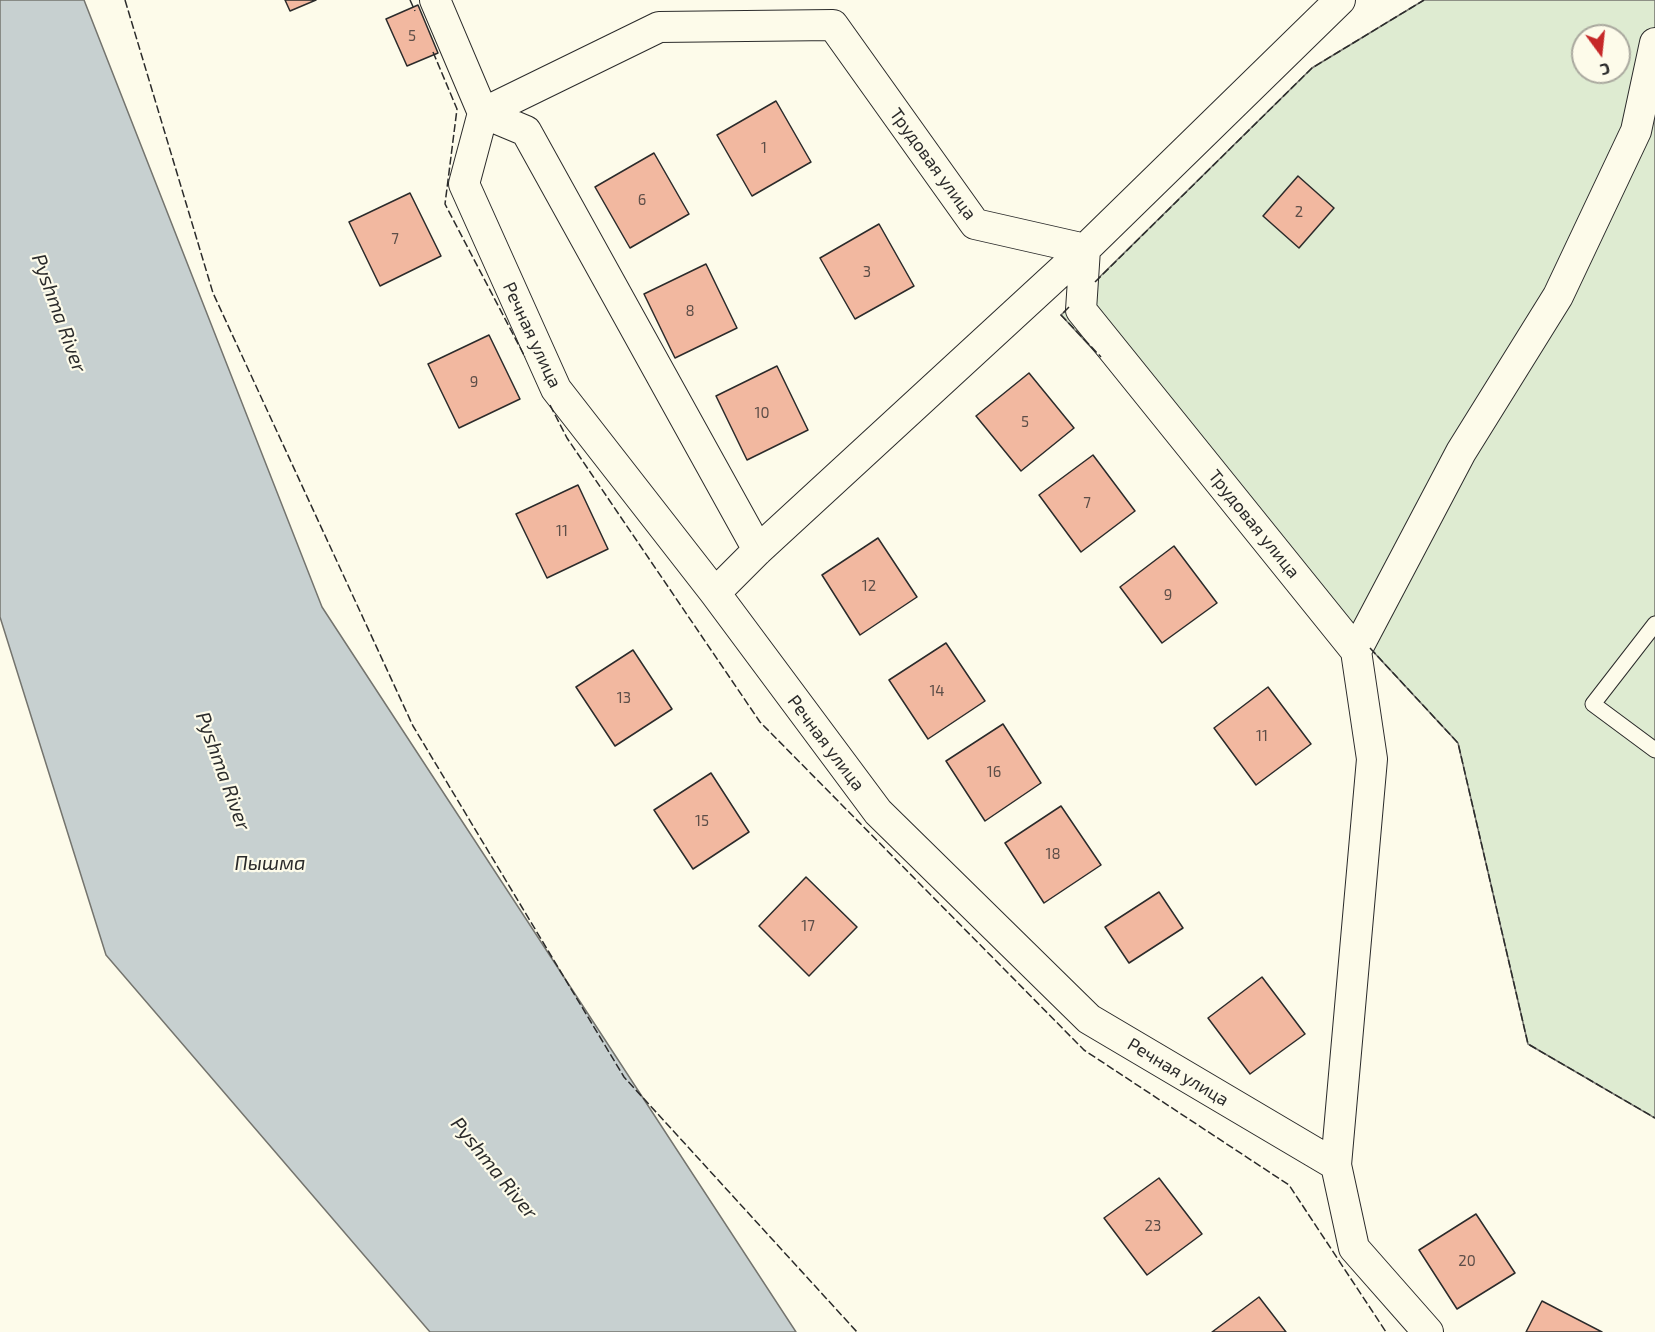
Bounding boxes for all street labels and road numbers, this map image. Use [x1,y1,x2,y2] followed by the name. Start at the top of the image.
[885,104,981,224] street label: Трудовая улица
[498,279,566,391] street label: Речная улица
[1204,466,1304,582] street label: Трудовая улица
[783,691,869,795] street label: Речная улица
[1123,1033,1233,1111] street label: Речная улица

